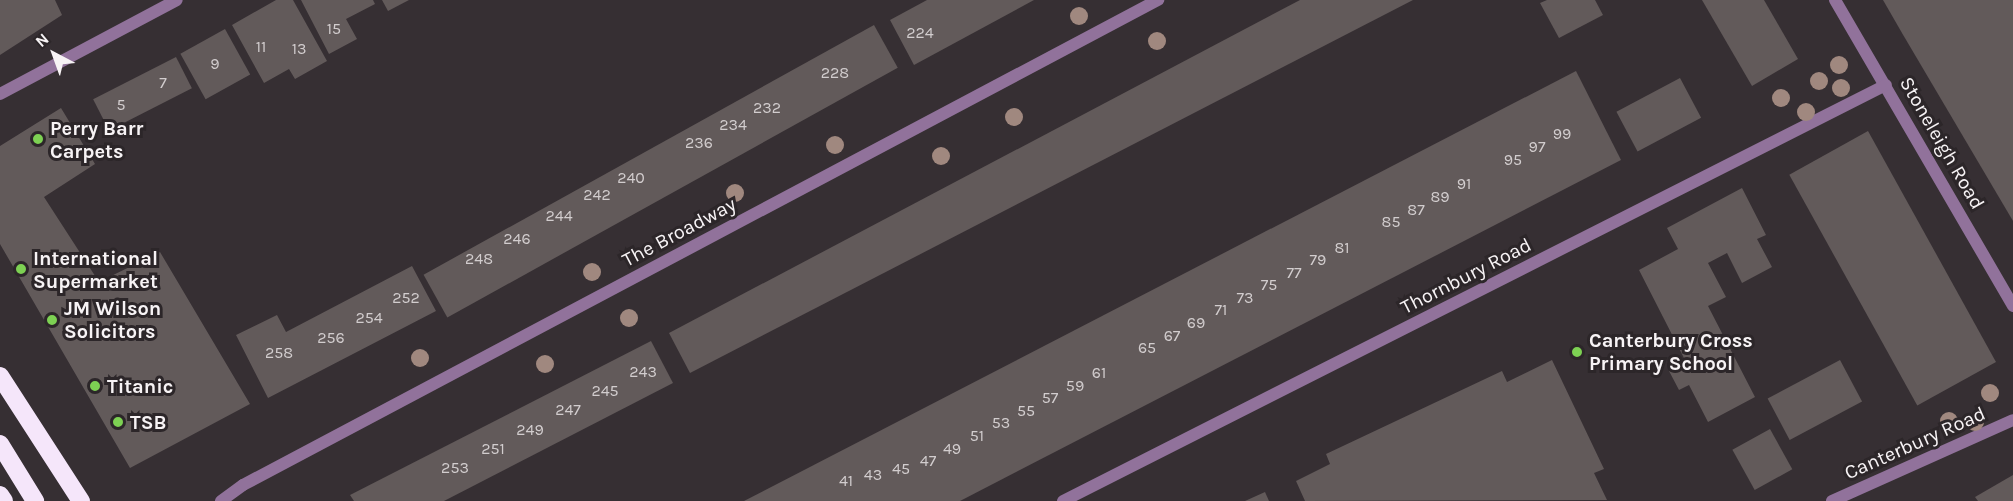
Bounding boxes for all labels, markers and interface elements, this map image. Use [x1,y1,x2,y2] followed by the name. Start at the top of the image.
[327,19,341,39] house number: 15
[906,23,934,43] house number: 224
[24,24,84,84] north arrow
[31,29,52,51] text: N
[256,37,266,57] house number: 11
[292,39,306,59] house number: 13
[210,54,220,74] house number: 9
[821,63,849,83] house number: 228
[159,73,167,93] house number: 7
[1894,73,1990,213] street label: Stoneleigh Road
[116,95,126,115] house number: 5
[753,98,781,118] house number: 232
[719,115,747,135] house number: 234
[50,116,143,163] place label: Perry Barr Carpets
[1553,124,1571,144] house number: 99
[31,132,45,146] marker: Perry Barr Carpets
[685,133,713,153] house number: 236
[1529,137,1545,157] house number: 97
[1504,150,1522,170] house number: 95
[617,168,645,188] house number: 240
[1457,174,1471,194] house number: 91
[583,185,611,205] house number: 242
[1430,187,1450,207] house number: 89
[618,192,740,272] street label: The Broadway
[1407,200,1425,220] house number: 87
[545,206,573,226] house number: 244
[1382,212,1400,232] house number: 85
[503,229,531,249] house number: 246
[1397,233,1535,319] street label: Thornbury Road
[1334,238,1350,258] house number: 81
[33,246,158,293] place label: International Supermarket
[465,249,493,269] house number: 248
[1310,250,1326,270] house number: 79
[14,262,28,276] marker: International Supermarket
[1286,263,1302,283] house number: 77
[1261,275,1277,295] house number: 75
[392,288,420,308] house number: 252
[1237,288,1253,308] house number: 73
[64,296,161,343] place label: JM Wilson Solicitors
[1215,300,1227,320] house number: 71
[355,308,383,328] house number: 254
[45,313,59,327] marker: JM Wilson Solicitors
[1187,313,1205,333] house number: 69
[1164,326,1180,346] house number: 67
[317,328,345,348] house number: 256
[1589,328,1753,375] place label: Canterbury Cross Primary School
[1138,338,1156,358] house number: 65
[265,343,293,363] house number: 258
[1570,345,1584,359] marker: Canterbury Cross Primary School
[629,362,657,382] house number: 243
[1092,363,1106,383] house number: 61
[107,374,173,398] place label: Titanic
[1066,376,1084,396] house number: 59
[88,379,102,393] marker: Titanic
[591,381,619,401] house number: 245
[1042,388,1058,408] house number: 57
[555,400,581,420] house number: 247
[1017,401,1035,421] house number: 55
[1841,401,1989,485] street label: Canterbury Road
[130,410,166,434] place label: TSB
[992,413,1010,433] house number: 53
[111,415,125,429] marker: TSB
[516,420,544,440] house number: 249
[970,426,984,446] house number: 51
[481,439,505,459] house number: 251
[943,439,961,459] house number: 49
[920,451,936,471] house number: 47
[441,458,469,478] house number: 253
[892,459,910,479] house number: 45
[864,465,882,485] house number: 43
[839,471,853,491] house number: 41

